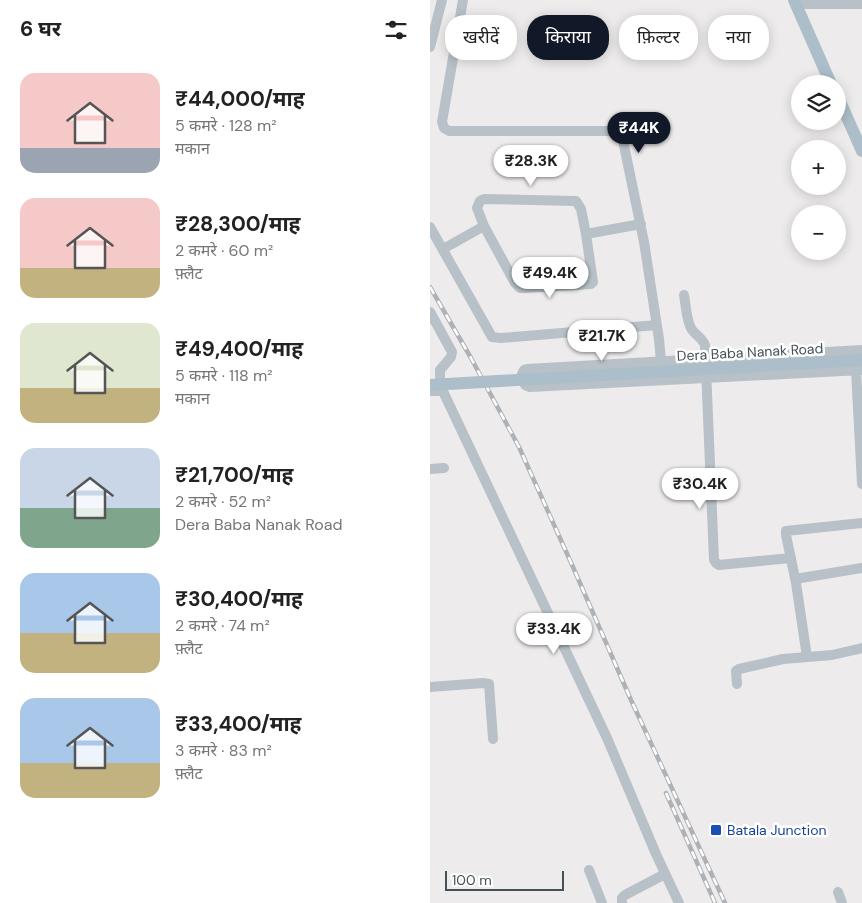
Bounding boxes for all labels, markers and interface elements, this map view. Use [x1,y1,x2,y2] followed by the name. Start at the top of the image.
[20,15,61,43] text: 6 घर
[445,15,517,60] chip: खरीदें
[527,15,609,60] chip: किराया
[619,15,698,60] chip: फ़िल्टर
[708,15,769,60] chip: नया
[382,16,410,44] icon: filters
[791,75,846,260] map controls
[791,75,846,130] button: layers
[175,85,305,113] text: ₹44,000/माह
[60,93,120,153] icon: home
[609,112,669,154] pin: ₹44K
[175,115,277,136] text: 5 कमरे · 128 m²
[618,117,660,138] text: ₹44K
[175,138,210,159] text: मकान
[791,140,846,195] button: +
[490,144,572,187] pin: ₹28.3K
[504,150,558,171] text: ₹28.3K
[791,205,846,260] button: −
[175,210,300,238] text: ₹28,300/माह
[60,218,120,278] icon: home
[175,240,273,261] text: 2 कमरे · 60 m²
[509,256,591,299] pin: ₹49.4K
[523,262,577,283] text: ₹49.4K
[175,263,203,284] text: फ़्लैट
[561,320,643,362] pin: ₹21.7K
[578,325,626,346] text: ₹21.7K
[175,335,303,363] text: ₹49,400/माह
[676,339,824,365] street label: Dera Baba Nanak Road
[60,343,120,403] icon: home
[175,365,273,386] text: 5 कमरे · 118 m²
[175,388,210,409] text: मकान
[175,461,293,489] text: ₹21,700/माह
[60,468,120,528] icon: home
[659,468,741,510] pin: ₹30.4K
[673,473,728,494] text: ₹30.4K
[175,491,271,512] text: 2 कमरे · 52 m²
[175,514,343,535] text: Dera Baba Nanak Road
[175,585,303,613] text: ₹30,400/माह
[60,593,120,653] icon: home
[513,612,595,655] pin: ₹33.4K
[175,615,270,636] text: 2 कमरे · 74 m²
[527,618,581,639] text: ₹33.4K
[175,638,203,659] text: फ़्लैट
[175,710,302,738] text: ₹33,400/माह
[60,718,120,778] icon: home
[175,740,272,761] text: 3 कमरे · 83 m²
[175,763,203,784] text: फ़्लैट
[727,821,827,839] place label: Batala Junction
[709,823,723,837] marker: Batala Junction
[445,868,564,891] scale bar
[452,871,492,889] text: 100 m

